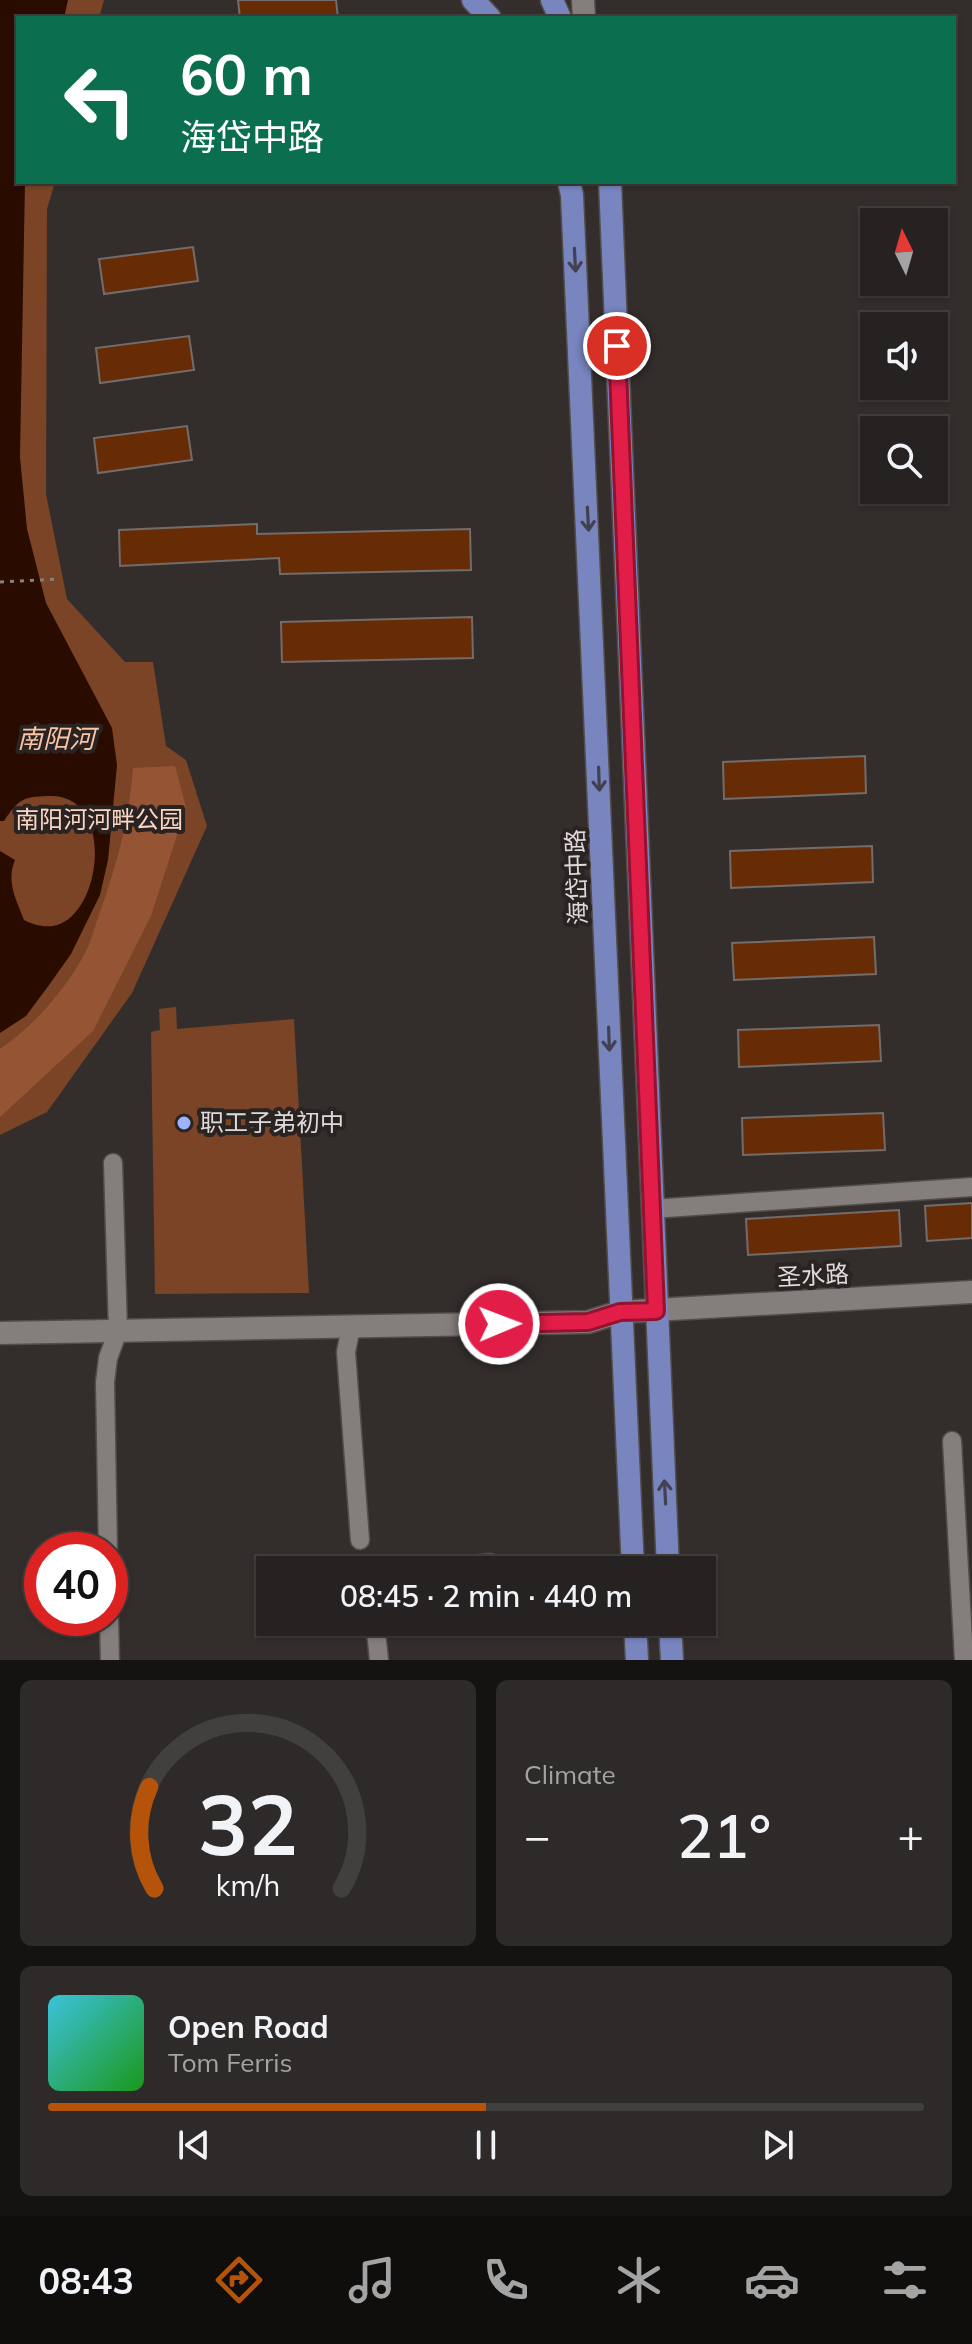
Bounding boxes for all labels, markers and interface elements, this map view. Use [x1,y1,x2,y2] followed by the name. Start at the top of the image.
[180,39,313,109] text: 60 m
[48,48,152,152] icon: left
[180,114,324,159] text: 海岱中路
[860,208,948,296] north arrow
[860,208,948,504] map controls
[568,246,583,273] one-way arrow
[583,312,651,380] pin
[860,312,948,400] button: sound
[595,324,639,368] icon: arrive
[860,416,948,504] button: search
[580,505,595,532] one-way arrow
[17,722,100,755] water label: 南阳河
[591,765,606,792] one-way arrow
[15,804,183,834] park label: 南阳河河畔公园
[559,829,593,926] street label: 海岱中路
[602,1025,617,1052] one-way arrow
[200,1107,344,1137] place label: 职工子弟初中
[175,1114,193,1132] marker: 职工子弟初中
[776,1258,850,1292] street label: 圣水路
[457,1282,541,1366] position arrow
[657,1479,672,1506] one-way arrow
[24,1532,128,1636] speed limit sign: 40
[340,1577,632,1615] text: 08:45 · 2 min · 440 m
[524,1758,616,1791] text: Climate
[198,1771,298,1876] text: 32
[677,1798,771,1873] text: 21°
[524,1808,550,1863] text: −
[898,1808,924,1863] text: +
[216,1867,280,1903] text: km/h
[168,2008,329,2046] text: Open Road
[168,2046,292,2079] text: Tom Ferris
[172,2123,216,2167] icon: previous
[464,2123,508,2167] icon: pause
[756,2123,800,2167] icon: next
[211,2252,267,2308] icon: directions
[344,2252,400,2308] icon: music
[478,2252,534,2308] icon: phone
[611,2252,667,2308] icon: climate
[744,2252,800,2308] icon: car
[877,2252,933,2308] icon: filters
[39,2258,134,2303] text: 08:43

